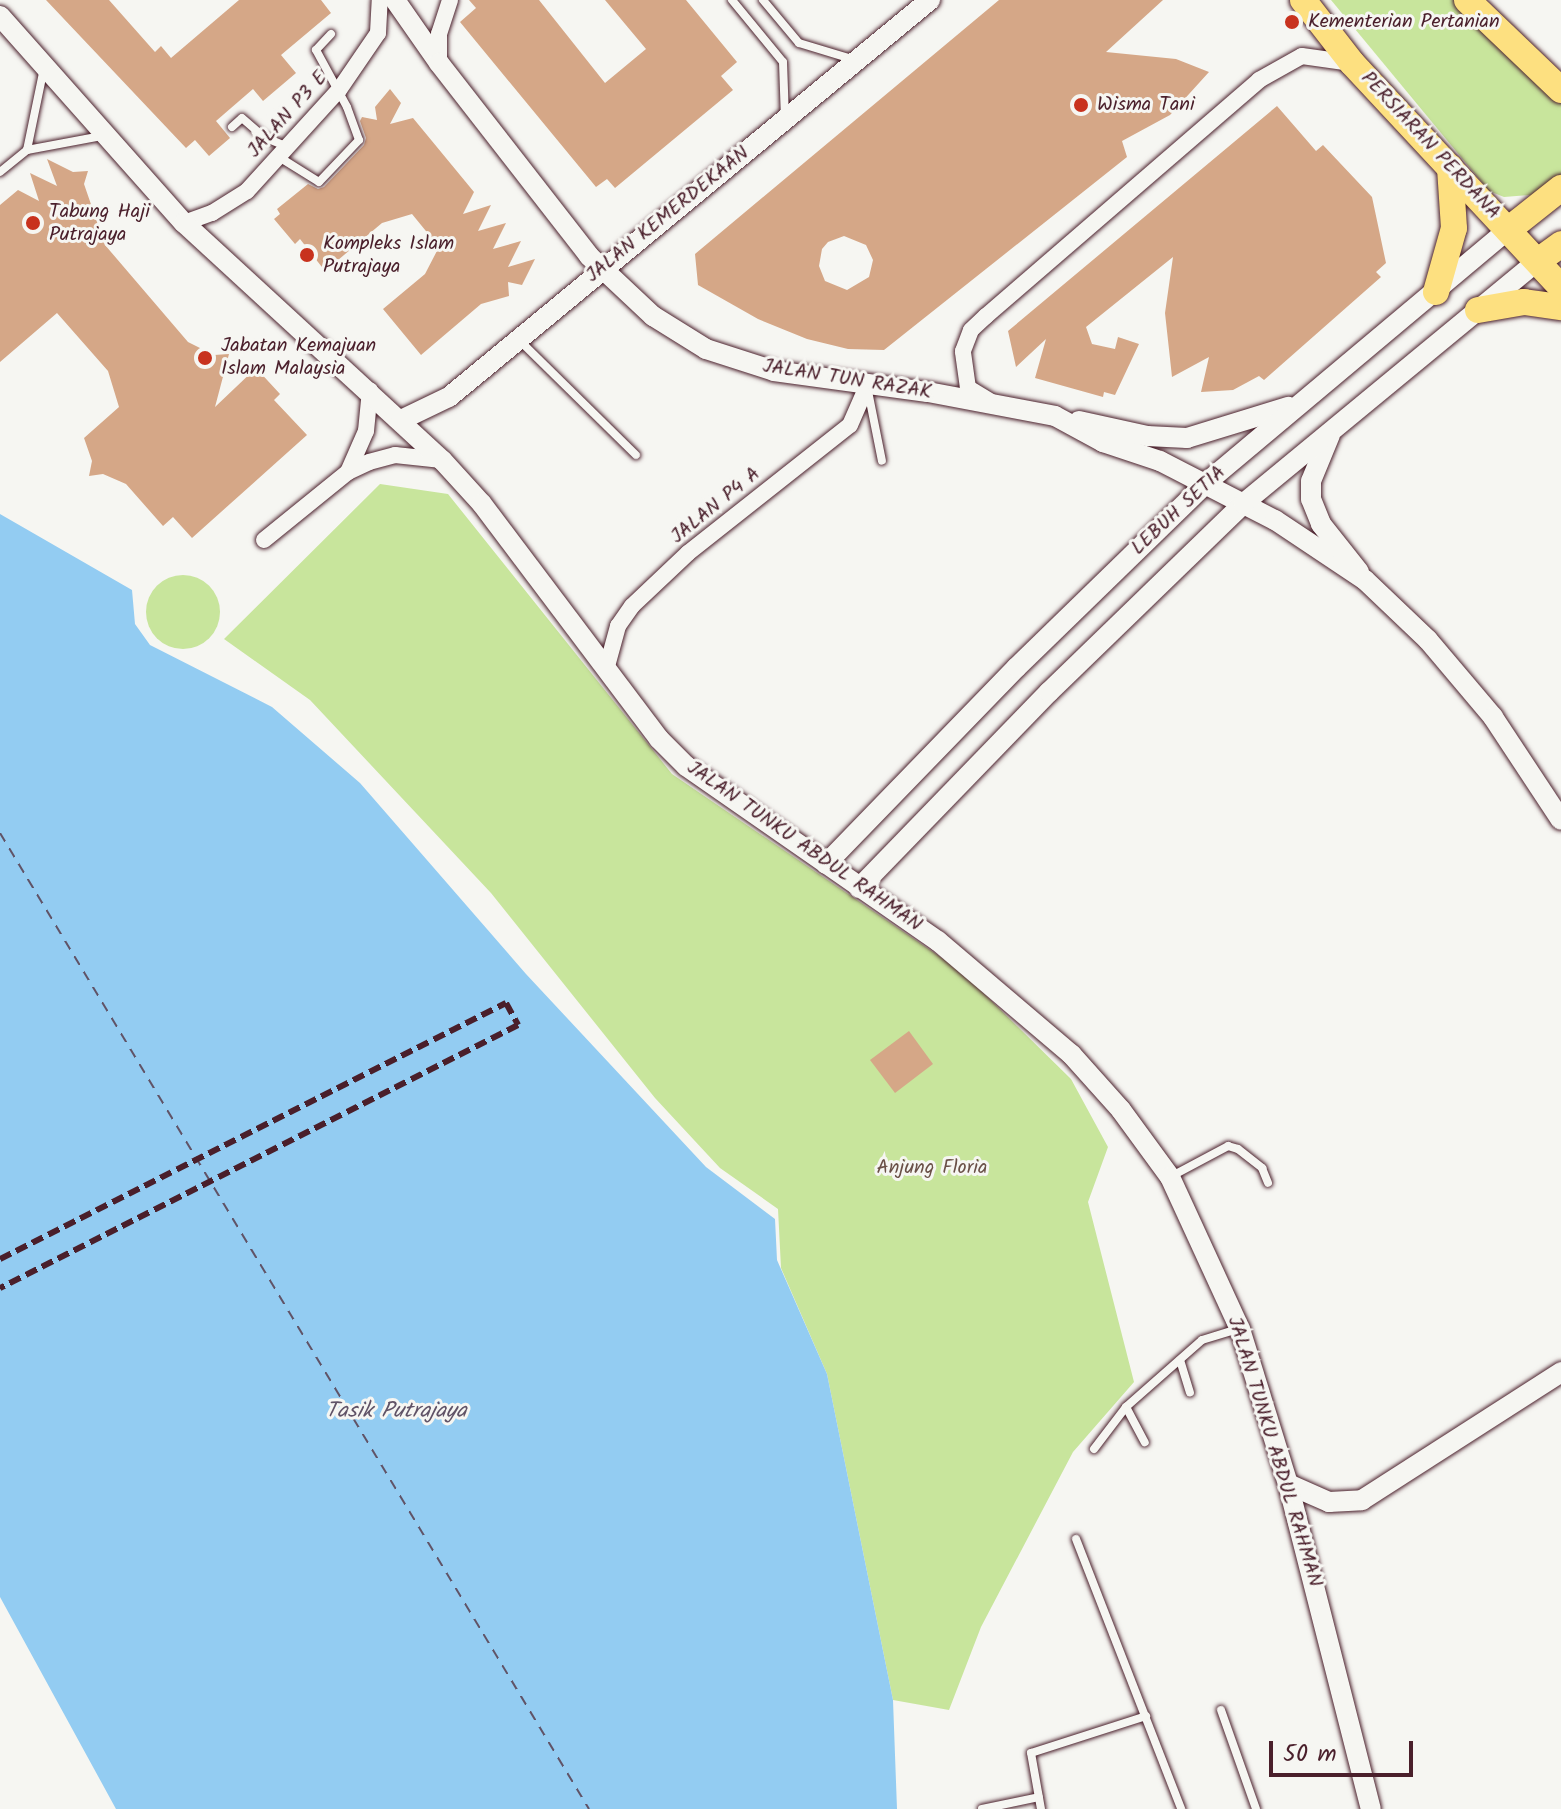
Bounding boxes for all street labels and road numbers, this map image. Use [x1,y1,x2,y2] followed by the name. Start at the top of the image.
[243,67,333,163] street label: JALAN P3 E
[1355,67,1505,225] street label: PERSIARAN PERDANA
[582,142,754,288] street label: JALAN KEMERDEKAAN
[761,355,933,405] street label: JALAN TUN RAZAK
[1127,461,1231,561] street label: LEBUH SETIA
[666,463,766,549] street label: JALAN P4 A
[682,756,926,938] street label: JALAN TUNKU ABDUL RAHMAN
[1221,1314,1327,1590] street label: JALAN TUNKU ABDUL RAHMAN

